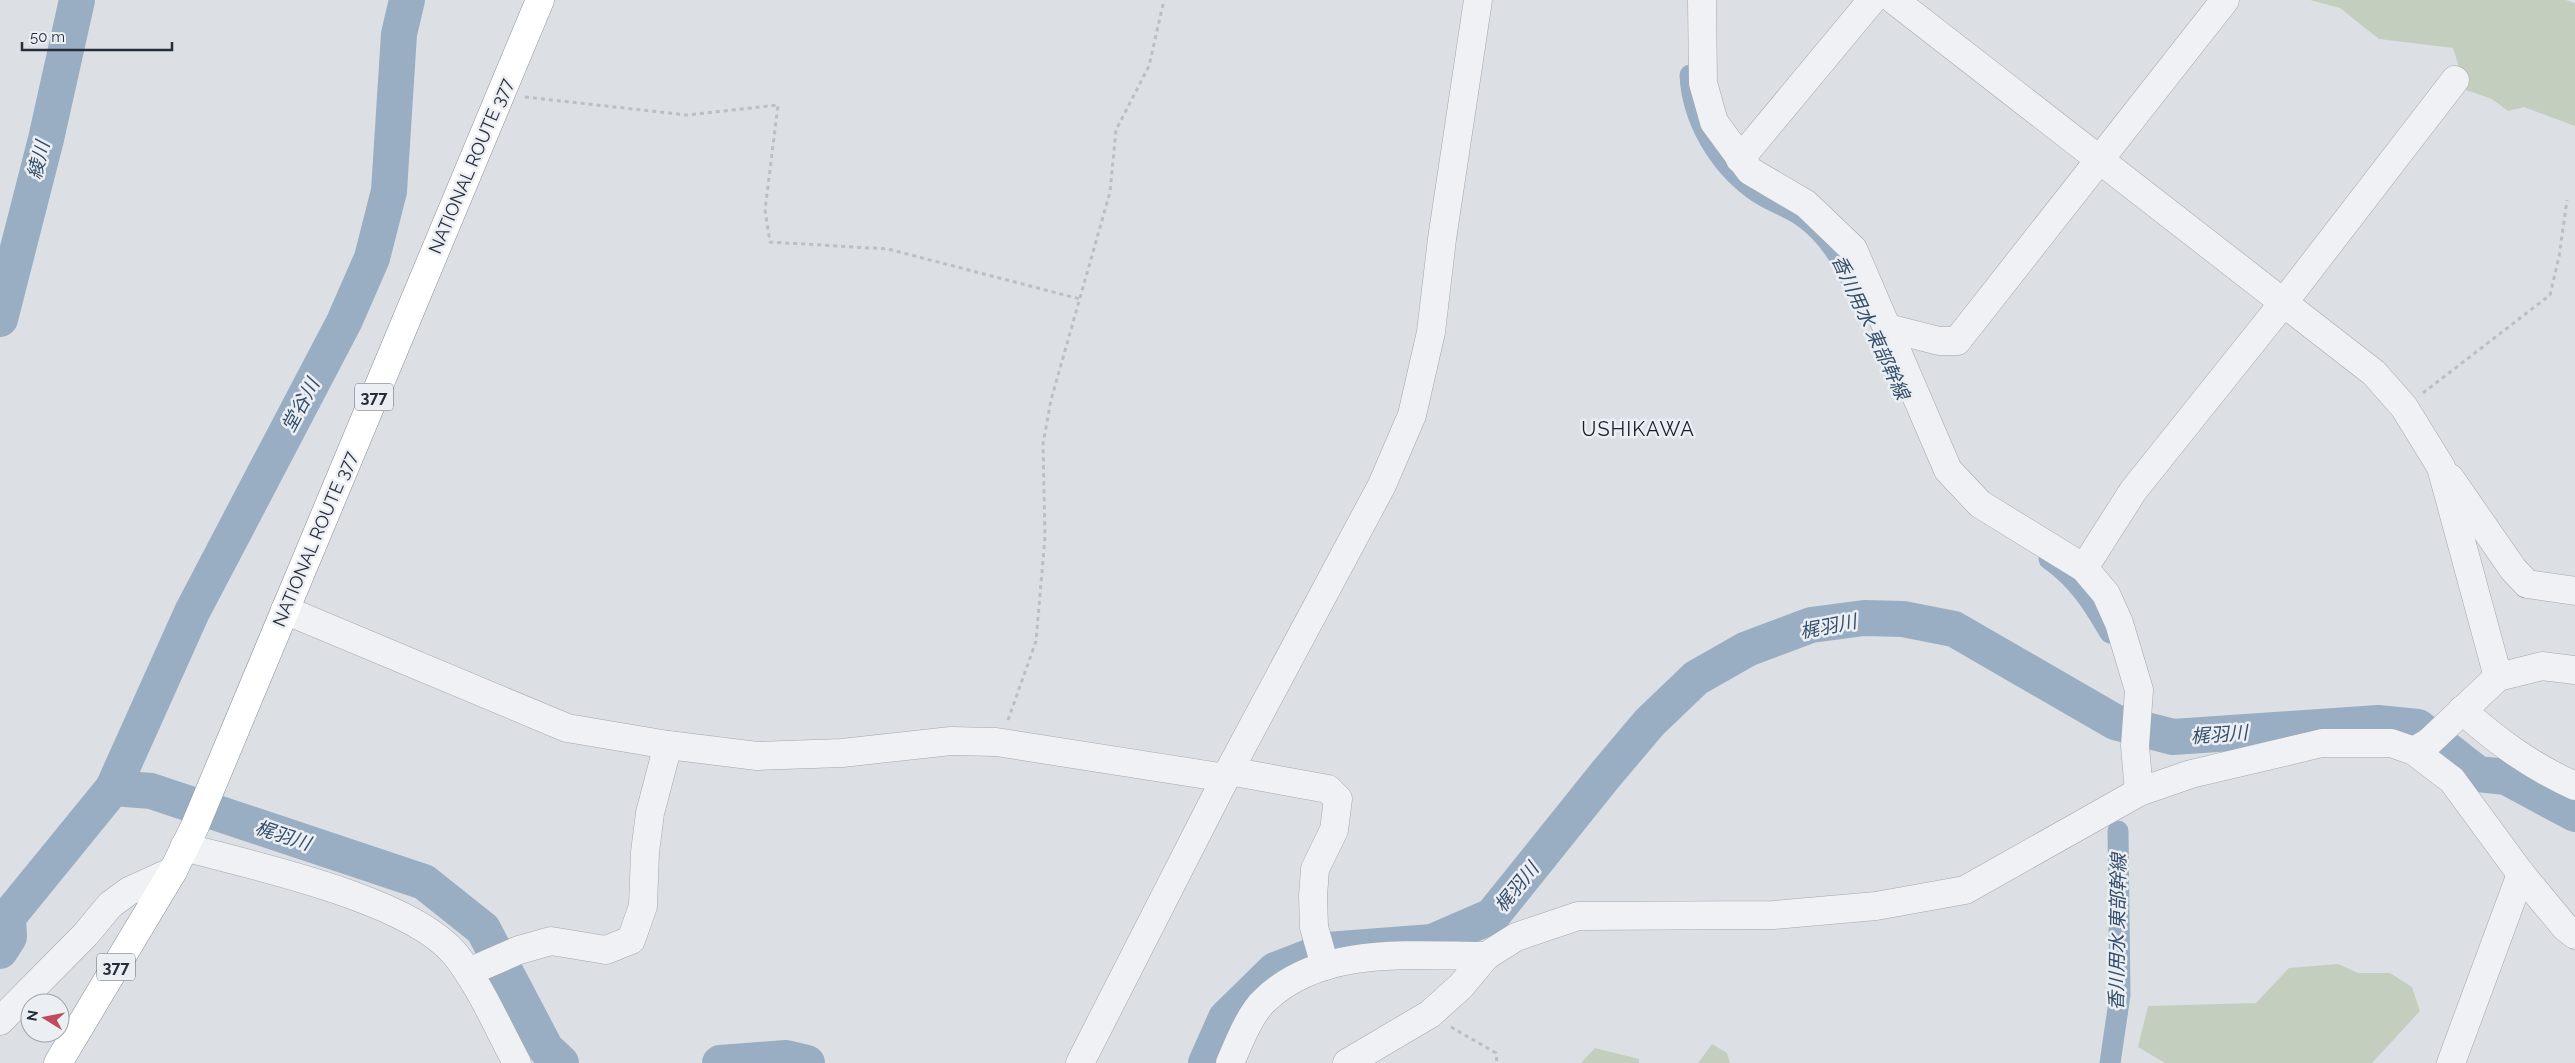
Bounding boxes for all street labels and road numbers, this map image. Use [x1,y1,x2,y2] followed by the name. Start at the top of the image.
[424,75,517,257] street label: NATIONAL ROUTE 377
[355,384,393,411] road number: 377
[268,448,361,630] street label: NATIONAL ROUTE 377
[97,954,135,980] road number: 377

